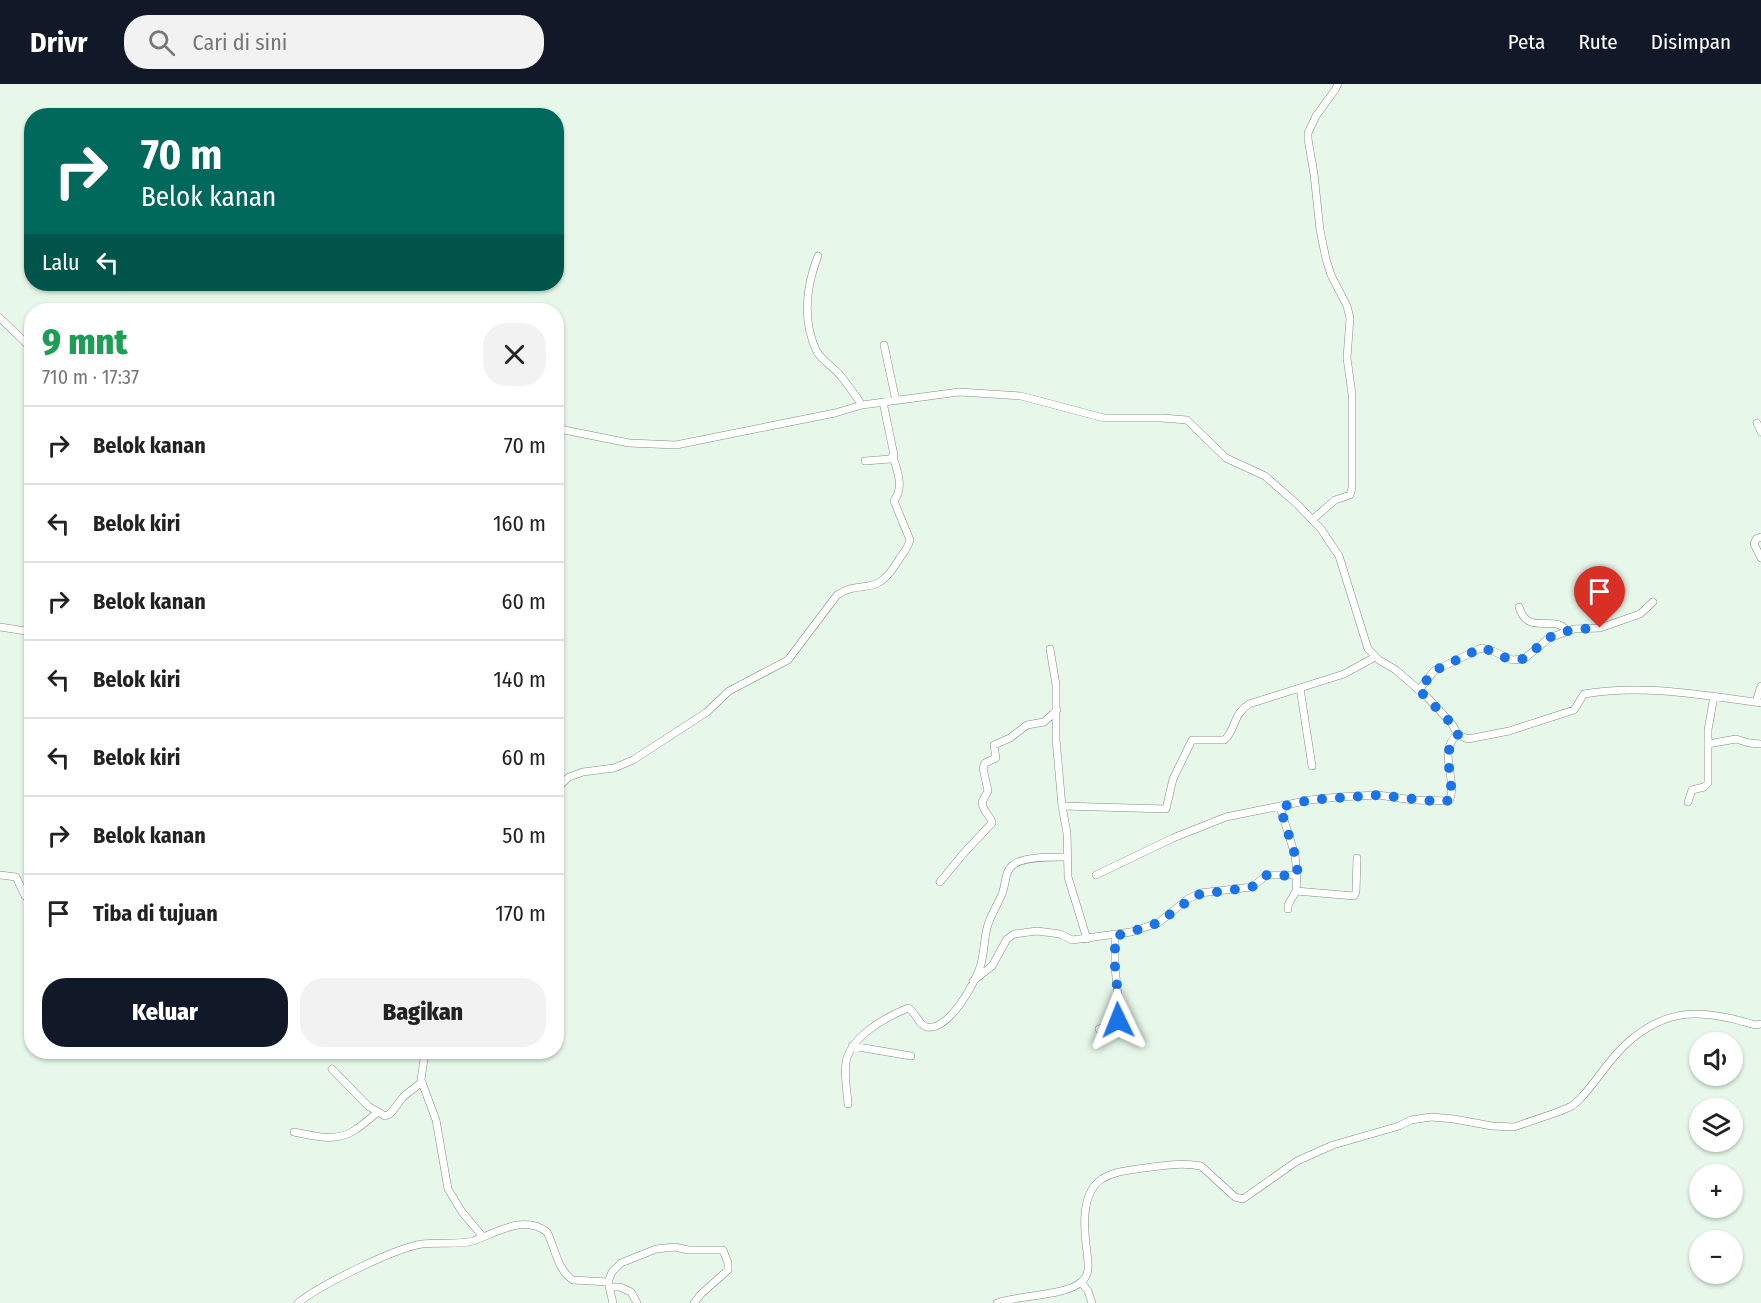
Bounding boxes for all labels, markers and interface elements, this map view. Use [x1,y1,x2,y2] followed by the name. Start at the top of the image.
[124,15,544,69] search box
[30,26,88,59] text: Drivr
[145,26,178,59] icon: search
[193,29,287,56] text: Cari di sini
[1508,29,1545,55] text: Peta
[1578,29,1618,55] text: Rute
[1651,29,1731,55] text: Disimpan
[141,130,222,180] text: 70 m
[42,132,120,210] icon: right
[141,181,276,213] text: Belok kanan
[91,246,124,279] icon: left
[42,249,79,276] text: Lalu
[42,320,127,364] text: 9 mnt
[483,323,546,386] button: close
[42,365,139,389] text: 710 m · 17:37
[42,429,75,462] icon: right
[93,432,206,459] text: Belok kanan
[504,432,546,459] text: 70 m
[42,507,75,540] icon: left
[93,510,181,537] text: Belok kiri
[493,510,546,537] text: 160 m
[1574,566,1625,628] pin
[1583,575,1616,608] icon: arrive
[42,585,75,618] icon: right
[93,588,206,615] text: Belok kanan
[502,588,546,615] text: 60 m
[42,663,75,696] icon: left
[93,666,181,693] text: Belok kiri
[493,666,546,693] text: 140 m
[42,741,75,774] icon: left
[93,744,181,771] text: Belok kiri
[502,744,546,771] text: 60 m
[42,819,75,852] icon: right
[93,822,206,849] text: Belok kanan
[502,822,546,849] text: 50 m
[42,897,75,930] icon: arrive
[93,900,218,927] text: Tiba di tujuan
[495,900,546,927] text: 170 m
[42,978,288,1047] button: Keluar
[300,978,546,1047] button: Bagikan
[1086,988,1150,1052] position arrow
[1689,1032,1743,1284] map controls
[1689,1032,1743,1086] button: sound
[1689,1098,1743,1152] button: layers
[1689,1164,1743,1218] button: +
[1689,1230,1743,1284] button: −

